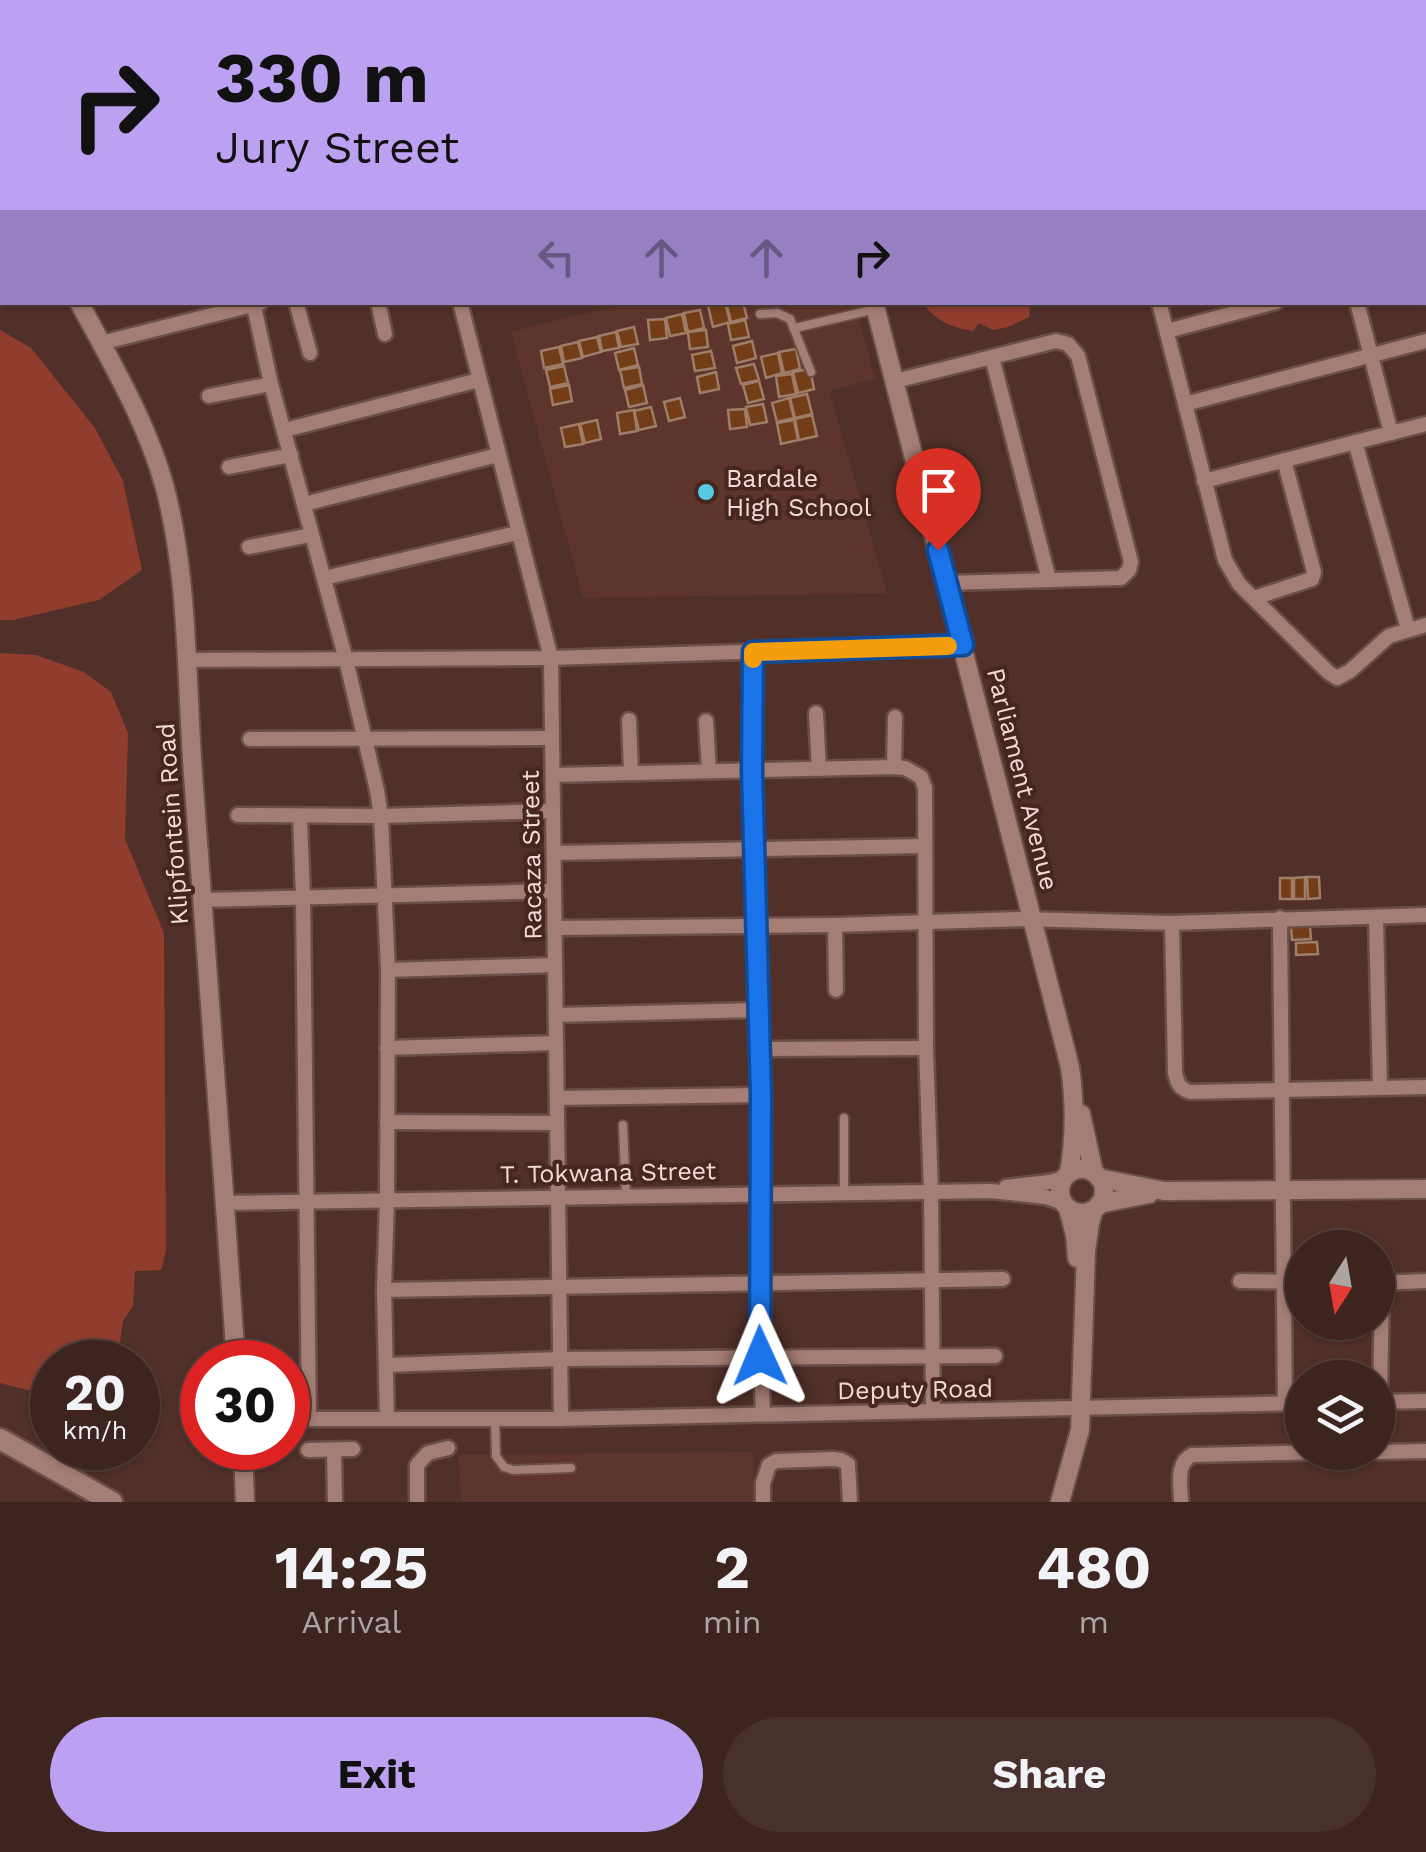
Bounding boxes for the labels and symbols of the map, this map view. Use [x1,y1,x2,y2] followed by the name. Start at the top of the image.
[896,448,981,551] pin
[726,464,872,522] place label: Bardale High School
[695,481,717,503] marker: Bardale High School
[981,665,1064,893] street label: Parliament Avenue
[151,722,194,926] street label: Klipfontein Road
[516,769,547,940] street label: Racaza Street
[500,1156,717,1189] street label: T. Tokwana Street
[1285,1230,1395,1340] north arrow
[708,1304,812,1408] position arrow
[180,1340,310,1470] speed limit sign: 30
[837,1374,993,1405] street label: Deputy Road

